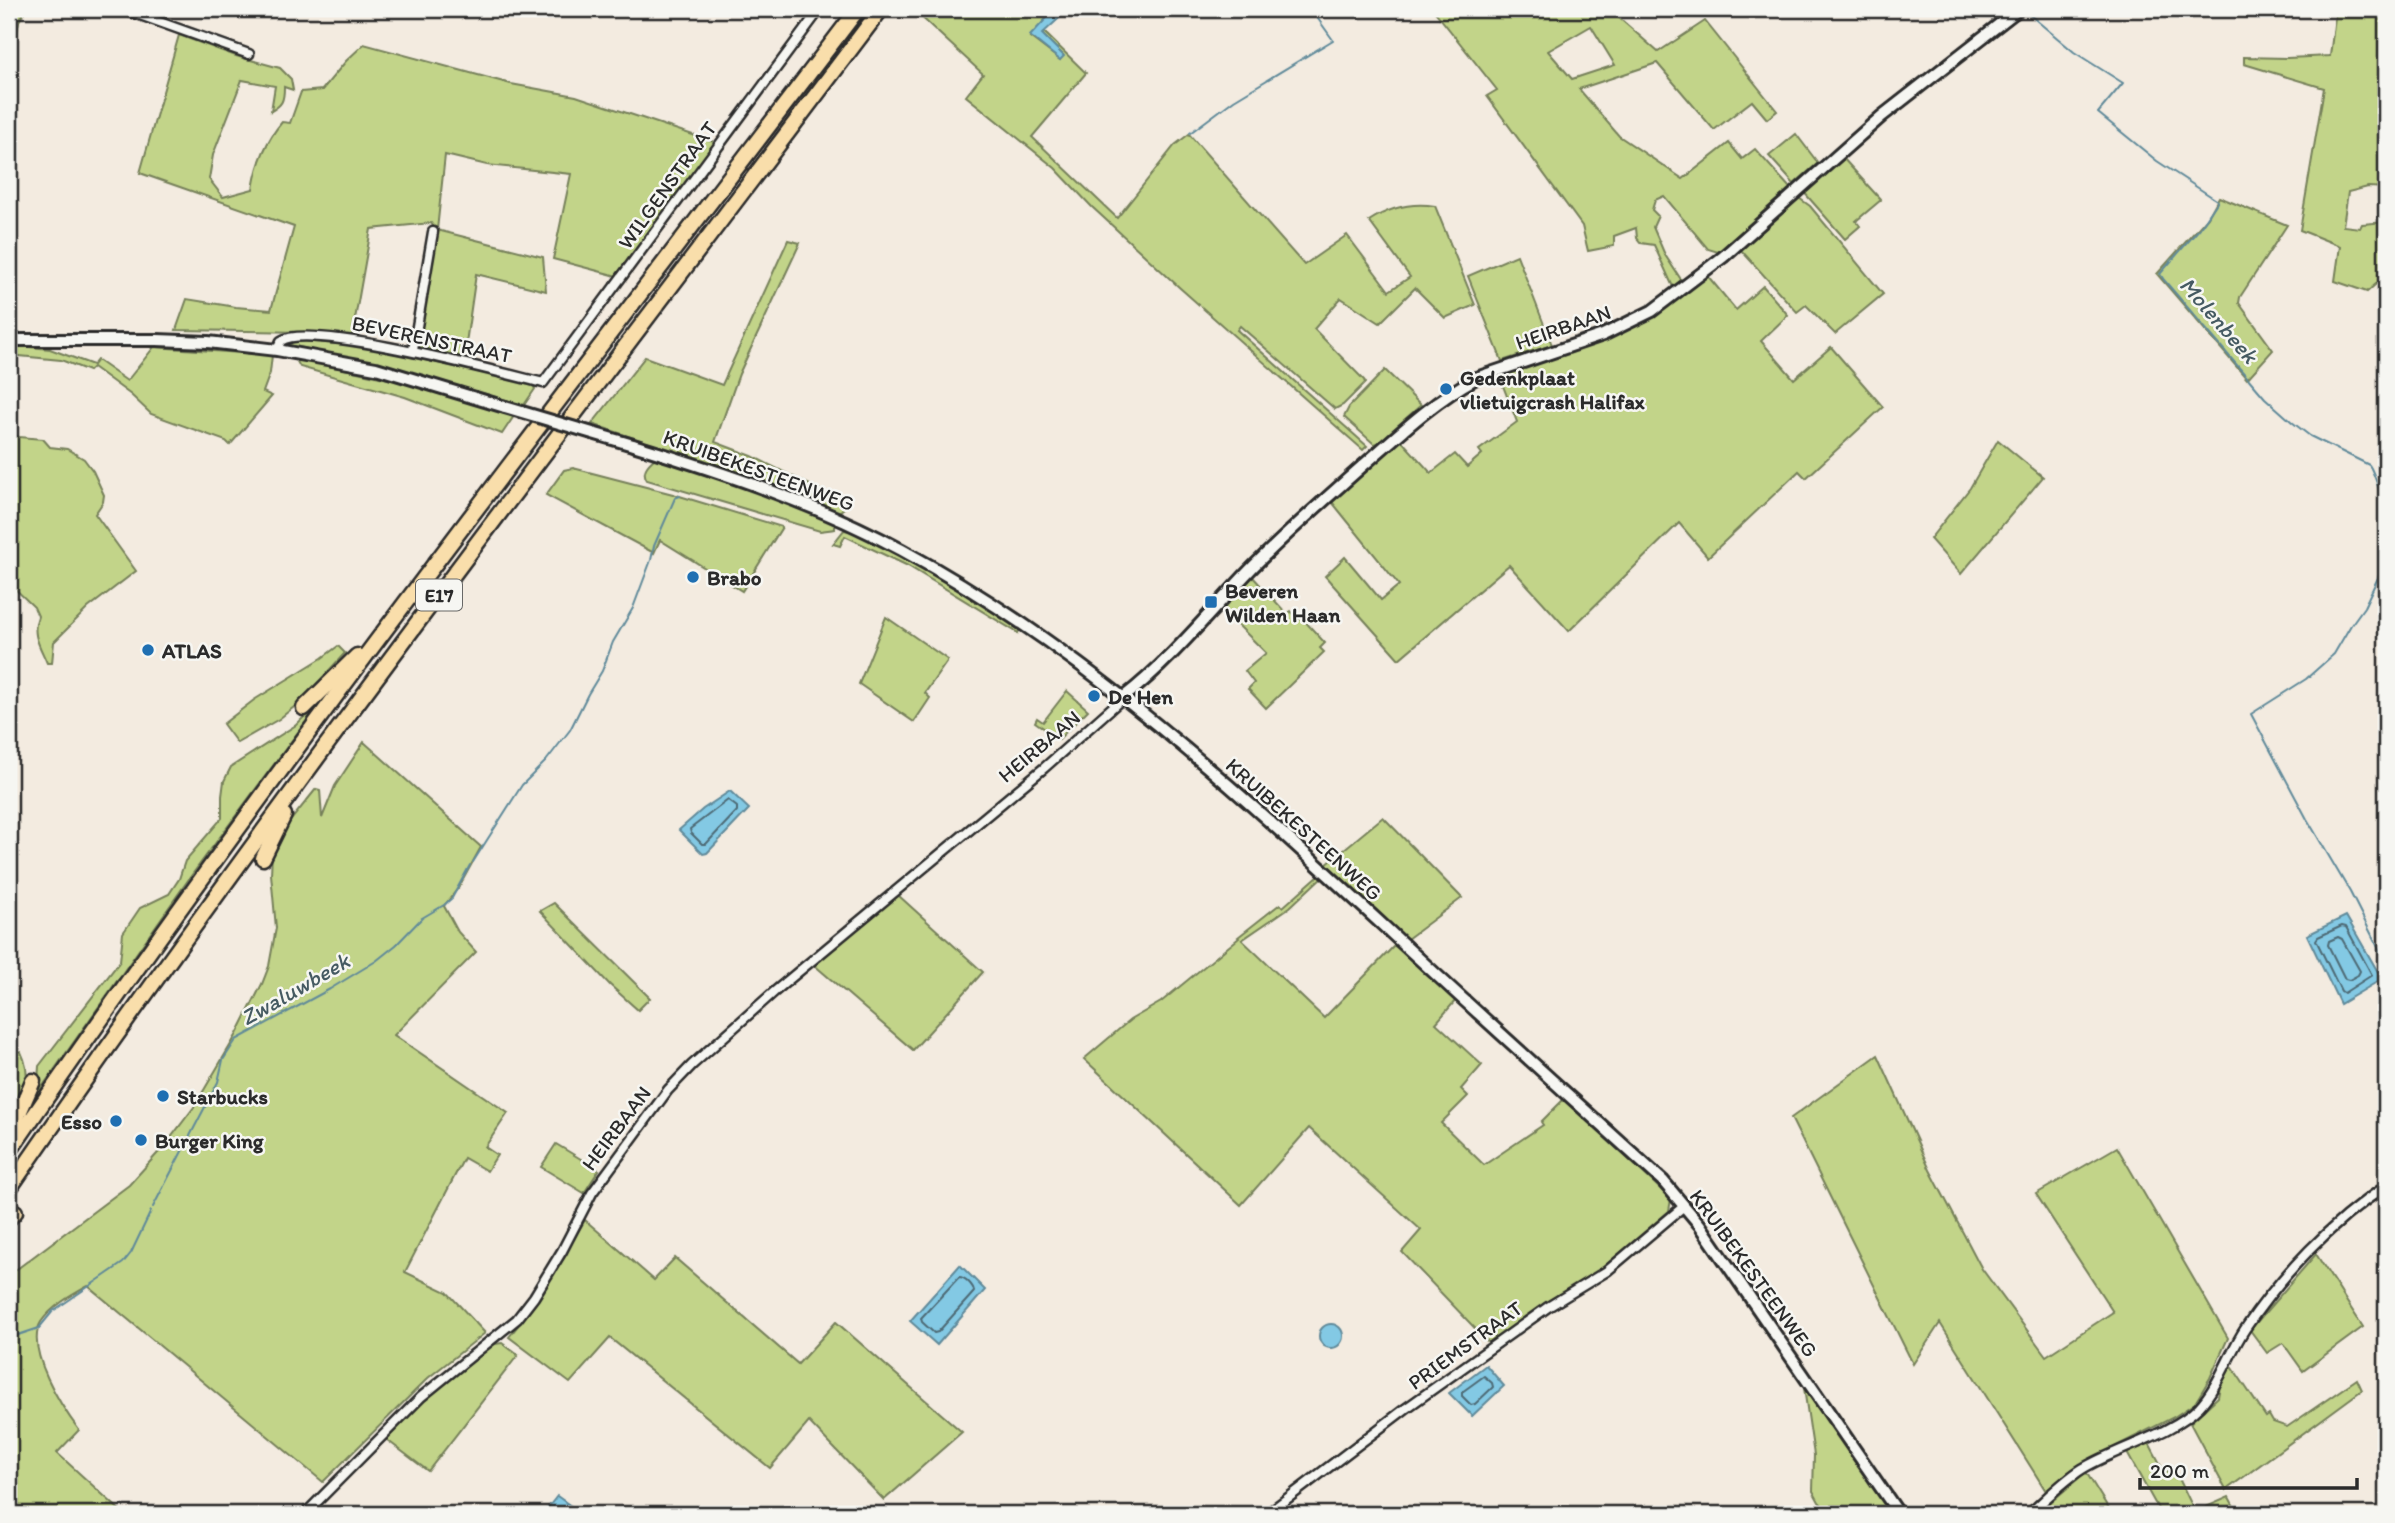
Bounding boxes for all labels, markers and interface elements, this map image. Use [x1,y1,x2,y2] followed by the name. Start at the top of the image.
[612,116,722,254] street label: WILGENSTRAAT
[2174,271,2265,370] water label: Molenbeek
[1512,299,1614,355] street label: HEIRBAAN
[350,310,515,368] street label: BEVERENSTRAAT
[1460,365,1645,415] place label: Gedenkplaat vlietuigcrash Halifax
[1438,381,1454,397] marker: Gedenkplaat vlietuigcrash Halifax
[660,424,858,516] street label: KRUIBEKESTEENWEG
[707,565,762,590] place label: Brabo
[685,569,701,585] marker: Brabo
[1225,578,1340,627] place label: Beveren Wilden Haan
[416,580,462,610] road number: E17
[1203,594,1219,610] marker: Beveren Wilden Haan
[161,638,222,663] place label: ATLAS
[140,642,156,658] marker: ATLAS
[1108,684,1173,709] place label: De Hen
[1086,688,1102,704] marker: De Hen
[993,704,1085,788] street label: HEIRBAAN
[1221,752,1387,906] street label: KRUIBEKESTEENWEG
[236,946,355,1031] water label: Zwaluwbeek
[576,1081,656,1175] street label: HEIRBAAN
[177,1084,268,1109] place label: Starbucks
[155,1088,171,1104] marker: Starbucks
[61,1109,102,1134] place label: Esso
[108,1113,124,1129] marker: Esso
[155,1128,264,1154] place label: Burger King
[133,1132,149,1148] marker: Burger King
[1685,1184,1823,1362] street label: KRUIBEKESTEENWEG
[1403,1295,1527,1395] street label: PRIEMSTRAAT
[2140,1446,2356,1490] scale bar
[2150,1458,2210,1483] text: 200 m

